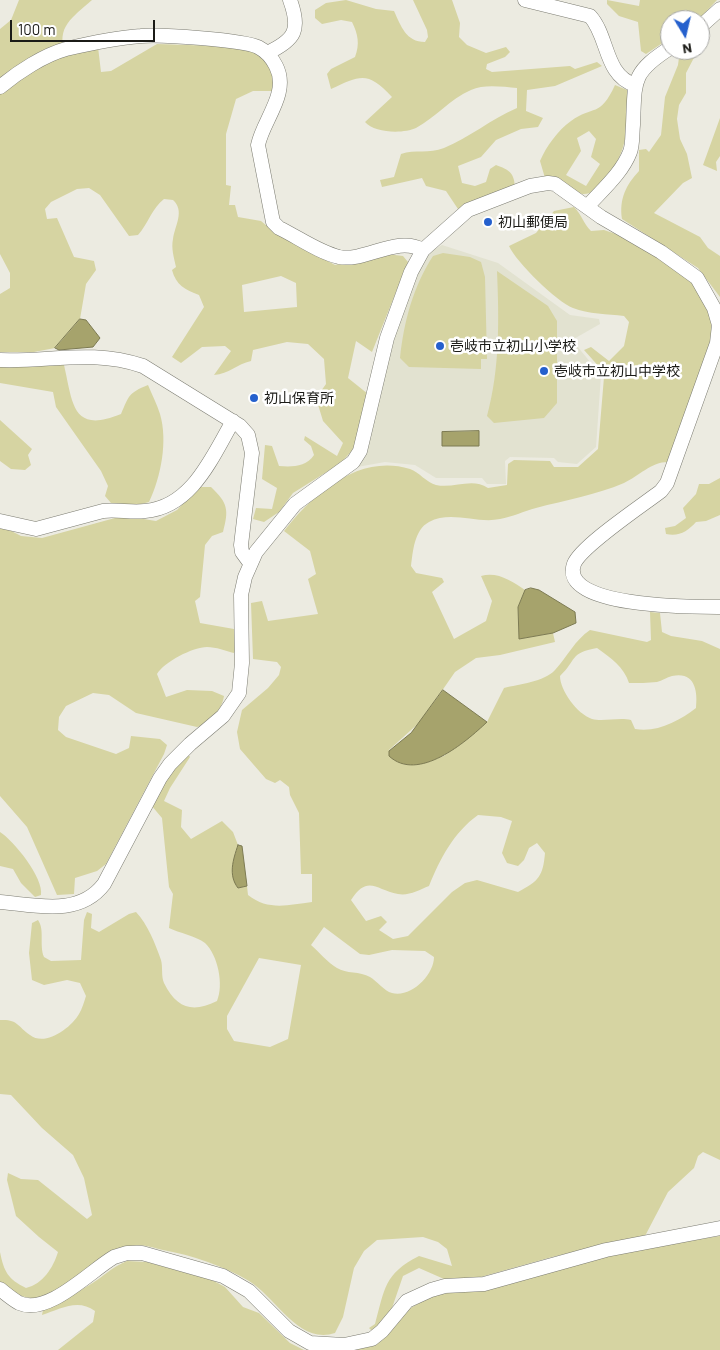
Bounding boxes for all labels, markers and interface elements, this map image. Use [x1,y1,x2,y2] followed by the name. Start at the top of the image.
[12,10,158,42] scale bar
[660,10,710,60] north arrow
[18,20,56,38] text: 100 m
[681,40,693,58] text: N
[498,214,568,230] place label: 初山郵便局
[482,216,494,228] marker: 初山郵便局
[450,338,576,354] place label: 壱岐市立初山小学校
[434,340,446,352] marker: 壱岐市立初山小学校
[554,363,680,379] place label: 壱岐市立初山中学校
[538,365,550,377] marker: 壱岐市立初山中学校
[264,390,334,406] place label: 初山保育所
[248,392,260,404] marker: 初山保育所

